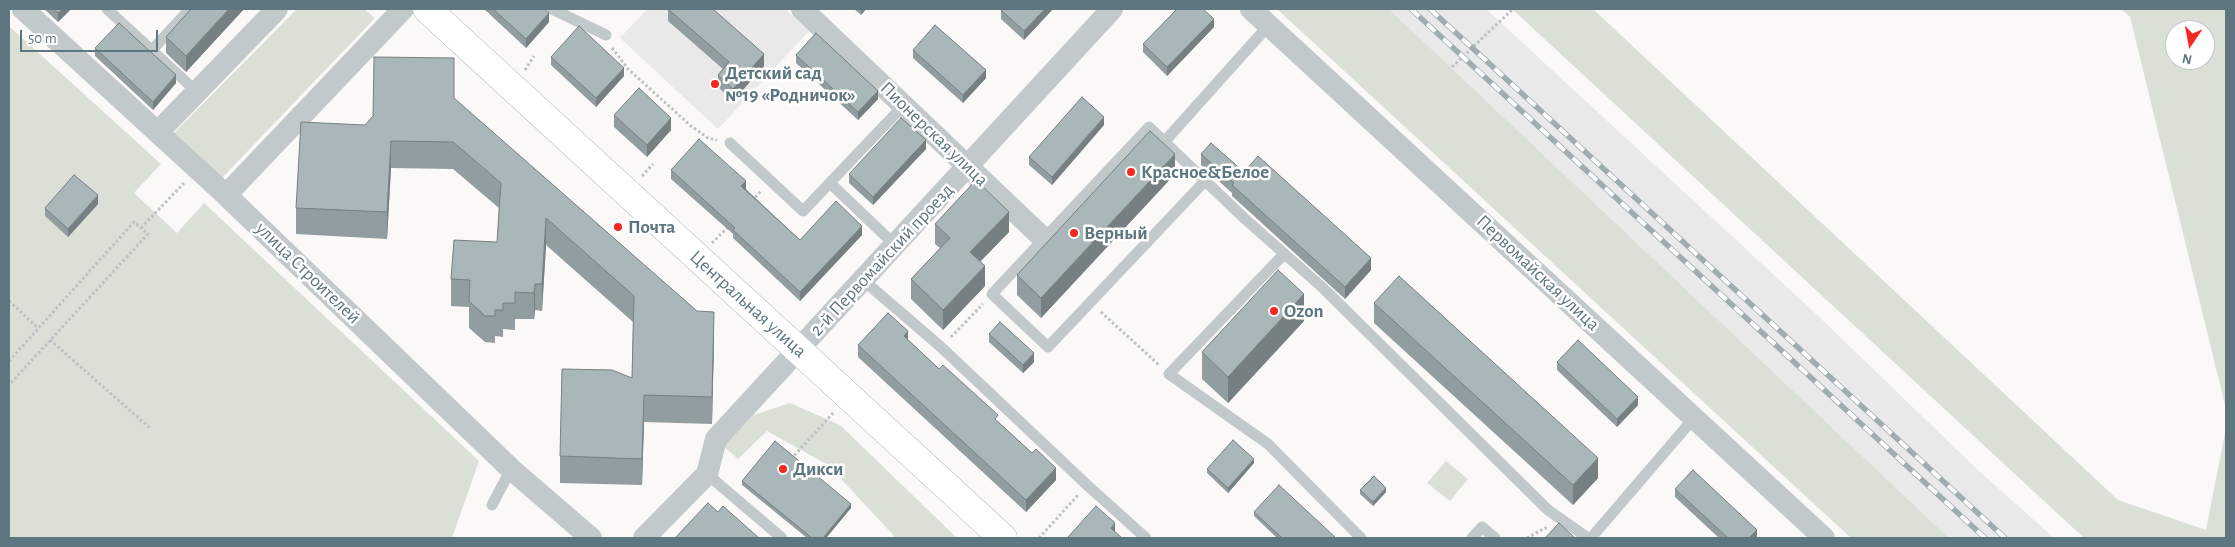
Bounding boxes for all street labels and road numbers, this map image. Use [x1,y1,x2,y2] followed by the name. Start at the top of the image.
[875,77,993,191] street label: Пионерская улица
[805,179,959,341] street label: 2-й Первомайский проезд
[1472,210,1604,336] street label: Первомайская улица
[251,217,365,329] street label: улица Строителей
[685,246,811,362] street label: Центральная улица

